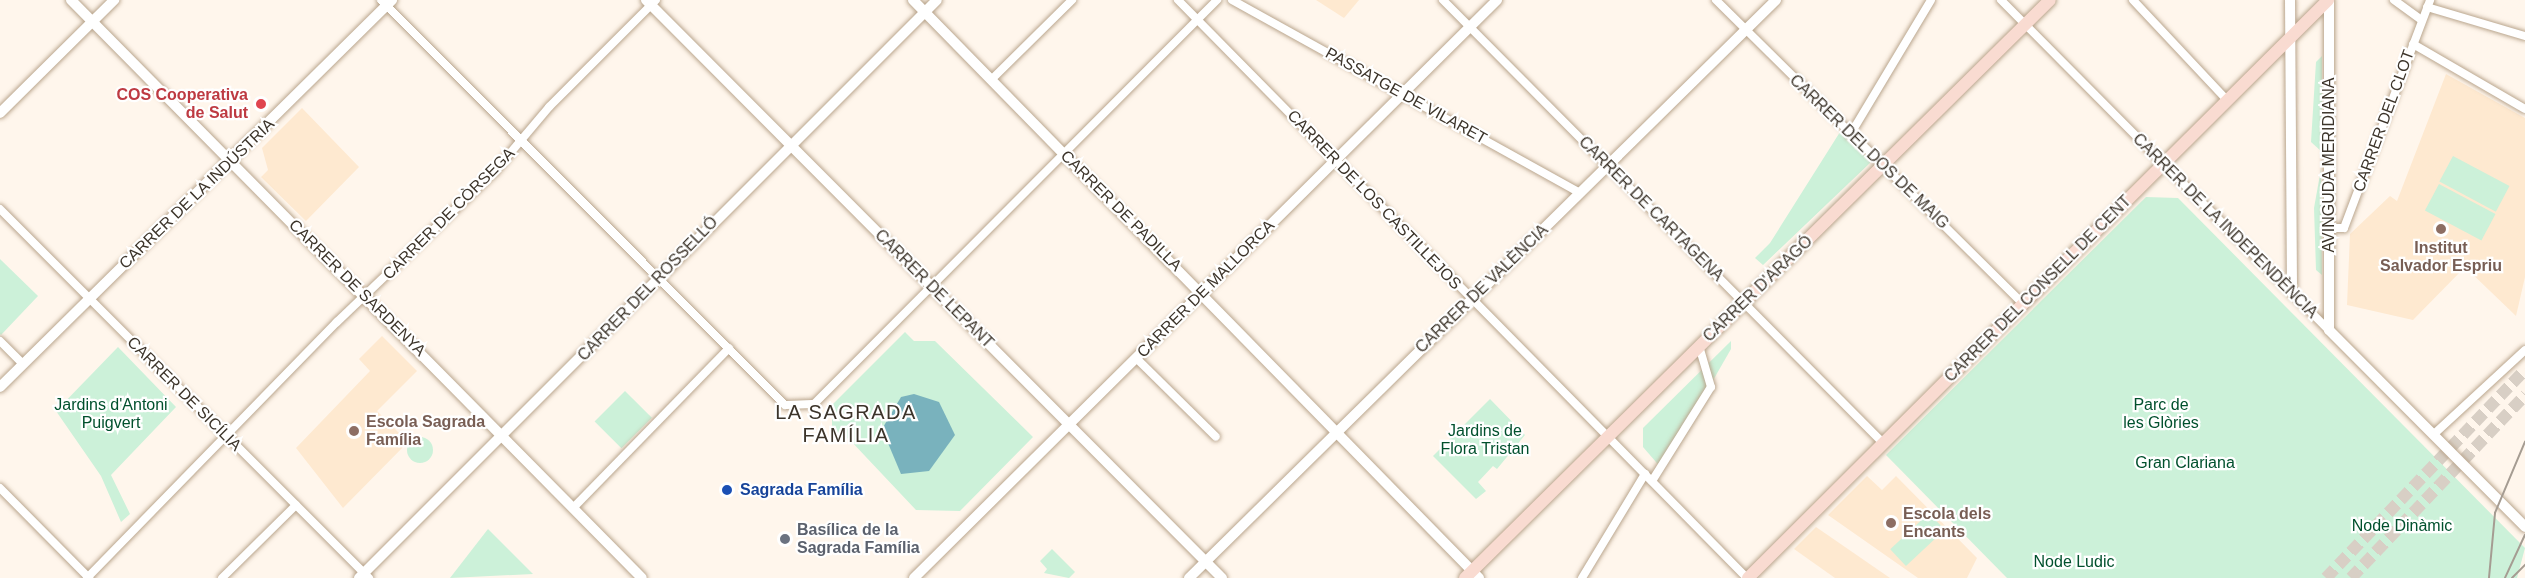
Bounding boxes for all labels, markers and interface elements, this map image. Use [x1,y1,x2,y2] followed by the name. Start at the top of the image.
[1322,44,1490,148] street label: PASSATGE DE VILARET
[2349,47,2419,195] street label: CARRER DEL CLOT
[1785,71,1953,233] street label: CARRER DEL DOS DE MAIG
[2319,77,2339,253] street label: AVINGUDA MERIDIANA
[116,85,248,123] place label: COS Cooperativa de Salut
[252,95,270,113] marker: COS Cooperativa de Salut
[1283,106,1465,294] street label: CARRER DE LOS CASTILLEJOS
[115,115,279,273] street label: CARRER DE LA INDÚSTRIA
[2128,129,2322,323] street label: CARRER DE LA INDEPENDÈNCIA
[1575,133,1727,285] street label: CARRER DE CARTAGENA
[379,144,519,284] street label: CARRER DE CÒRSEGA
[1056,146,1186,276] street label: CARRER DE PADILLA
[1940,191,2136,387] street label: CARRER DEL CONSELL DE CENT
[574,213,722,365] street label: CARRER DEL ROSSELLÓ
[285,216,429,360] street label: CARRER DE SARDENYA
[1133,216,1279,362] street label: CARRER DE MALLORCA
[1412,221,1552,357] street label: CARRER DE VALÈNCIA
[2434,222,2448,236] marker: Institut Salvador Espriu
[871,226,997,352] street label: CARRER DE LEPANT
[1699,232,1817,346] street label: CARRER D'ARAGÓ
[2380,238,2502,276] place label: Institut Salvador Espriu
[123,333,245,455] street label: CARRER DE SICÍLIA
[54,395,168,433] park label: Jardins d'Antoni Puigvert
[2123,395,2199,433] park label: Parc de les Glòries
[775,401,917,448] district label: LA SAGRADA FAMÍLIA
[366,412,485,450] place label: Escola Sagrada Família
[1440,421,1530,459] park label: Jardins de Flora Tristan
[347,424,361,438] marker: Escola Sagrada Família
[2135,453,2235,473] park label: Gran Clariana
[740,480,863,500] place label: Sagrada Família
[718,481,736,499] marker: Sagrada Família
[1903,504,1991,542] place label: Escola dels Encants
[1884,516,1898,530] marker: Escola dels Encants
[2352,516,2452,536] park label: Node Dinàmic
[797,520,920,558] place label: Basílica de la Sagrada Família
[778,532,792,546] marker: Basílica de la Sagrada Família
[2034,552,2114,572] park label: Node Ludic

